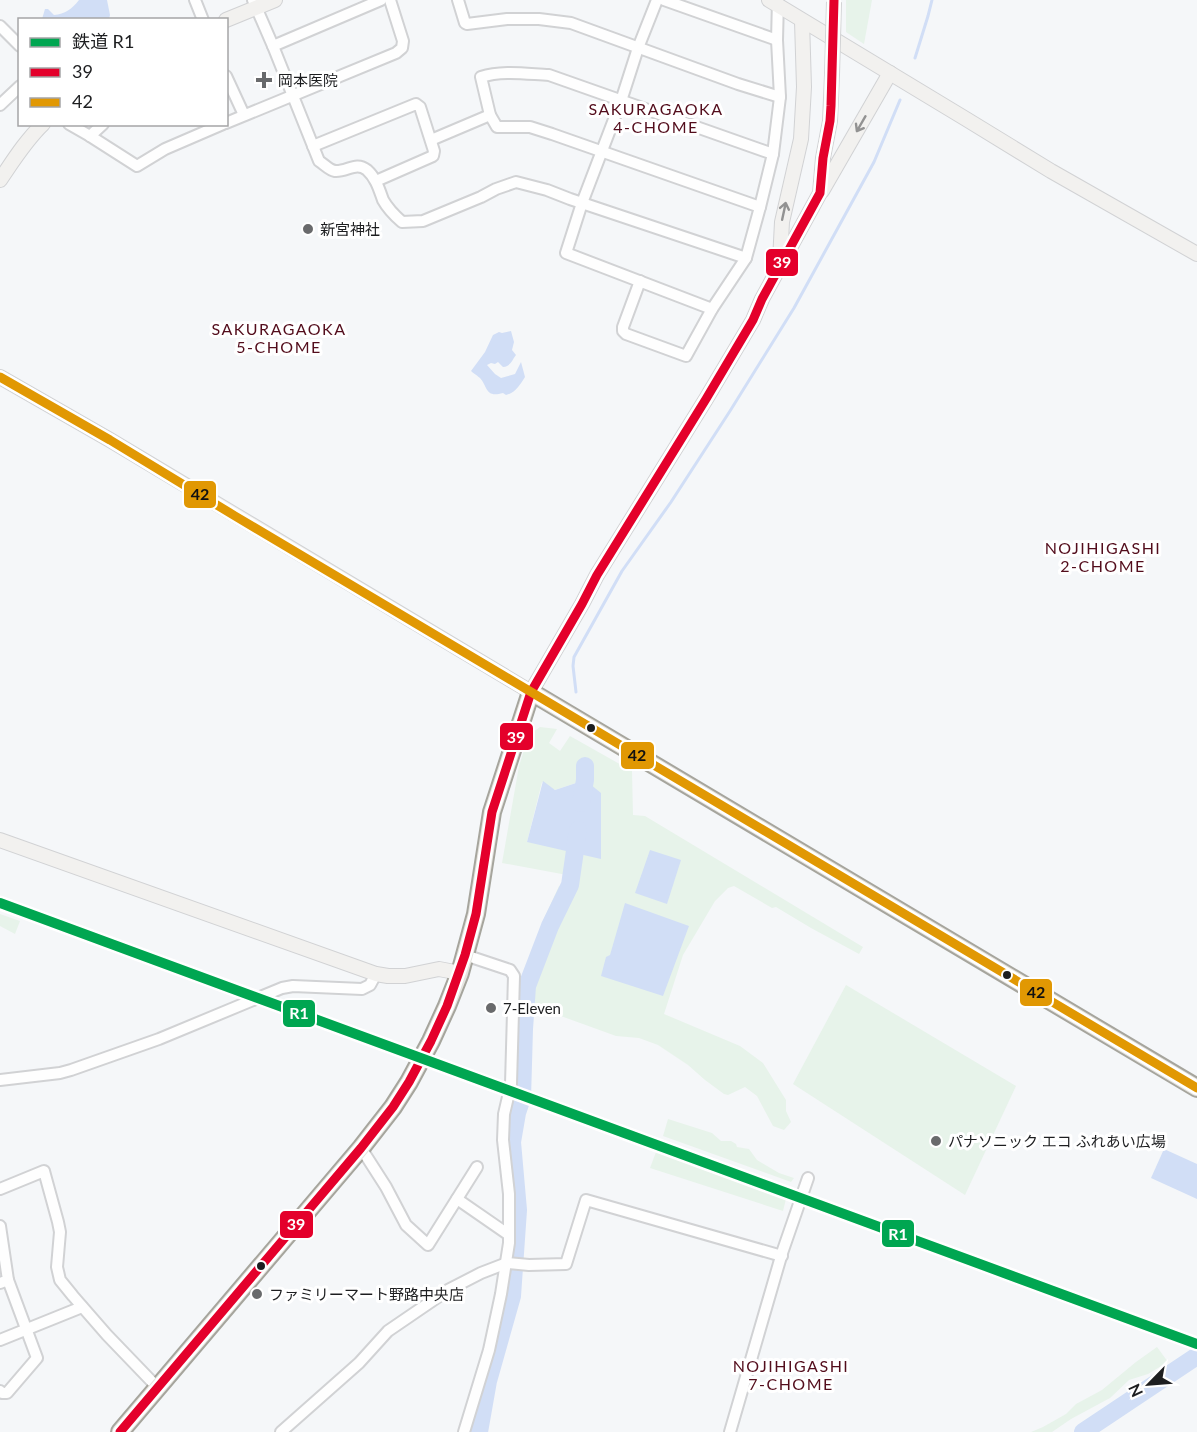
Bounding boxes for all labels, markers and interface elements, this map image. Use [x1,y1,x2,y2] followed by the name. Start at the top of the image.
[18,18,228,126] legend
[72,30,134,52] text: 鉄道 R1
[72,60,93,82] text: 39
[255,71,273,89] marker: 岡本医院
[278,71,338,89] place label: 岡本医院
[72,90,93,112] text: 42
[588,99,724,136] district label: SAKURAGAOKA 4-CHOME
[854,115,866,132] one-way arrow
[779,202,790,221] one-way arrow
[320,220,380,238] place label: 新宮神社
[301,222,315,236] marker: 新宮神社
[765,248,799,277] line badge: 39
[773,252,791,271] text: 39
[211,319,347,356] district label: SAKURAGAOKA 5-CHOME
[183,480,217,509] line badge: 42
[191,484,209,503] text: 42
[1045,538,1161,575] district label: NOJIHIGASHI 2-CHOME
[499,722,534,751] line badge: 39
[585,722,597,734] unlabelled marker
[507,727,525,746] text: 39
[620,741,655,770] line badge: 42
[628,745,646,764] text: 42
[1001,969,1013,981] unlabelled marker
[1019,978,1053,1007] line badge: 42
[1027,982,1045,1001] text: 42
[282,999,316,1028] line badge: R1
[503,999,561,1017] place label: 7-Eleven
[484,1001,498,1015] marker: 7-Eleven
[289,1003,309,1022] text: R1
[948,1132,1166,1150] place label: パナソニック エコ ふれあい広場
[929,1134,943,1148] marker: パナソニック エコ ふれあい広場
[279,1210,314,1239] line badge: 39
[287,1214,305,1233] text: 39
[881,1219,915,1248] line badge: R1
[888,1224,908,1243] text: R1
[255,1260,267,1272] unlabelled marker
[269,1285,464,1303] place label: ファミリーマート野路中央店
[250,1287,264,1301] marker: ファミリーマート野路中央店
[1119,1354,1179,1414] north arrow
[733,1356,849,1393] district label: NOJIHIGASHI 7-CHOME
[1124,1381,1146,1400] text: N

